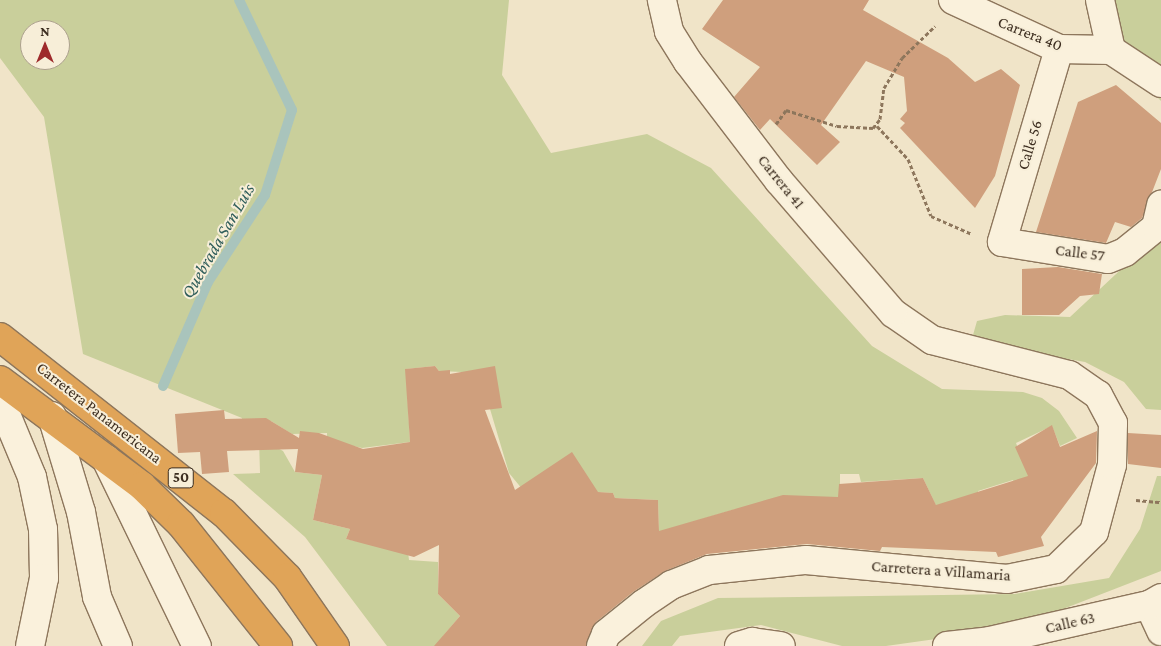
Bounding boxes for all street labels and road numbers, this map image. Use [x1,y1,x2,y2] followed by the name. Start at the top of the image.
[995,12,1065,56] street label: Carrera 40
[1013,118,1047,172] street label: Calle 56
[753,151,809,213] street label: Carrera 41
[1054,240,1106,266] street label: Calle 57
[32,358,166,468] street label: Carretera Panamericana
[167,466,195,490] road number: 50
[871,557,1011,585] street label: Carretera a Villamaria
[1043,608,1097,638] street label: Calle 63

